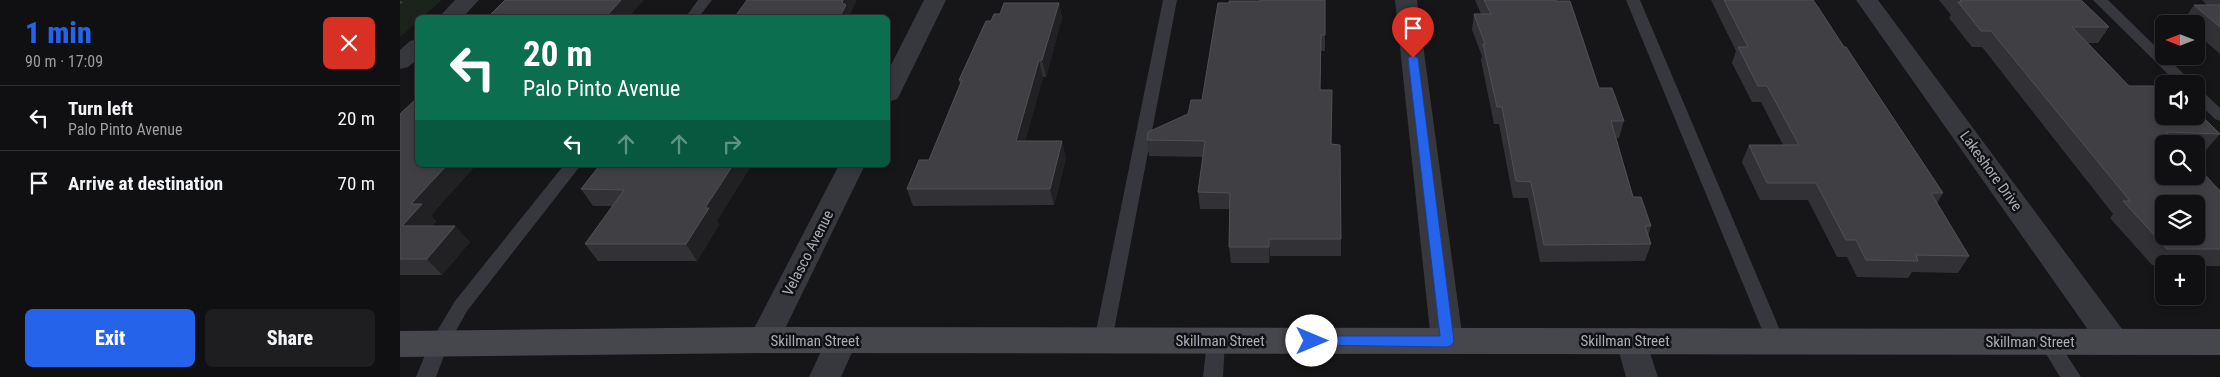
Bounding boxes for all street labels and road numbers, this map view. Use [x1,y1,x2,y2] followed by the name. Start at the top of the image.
[1956,128,2026,214] street label: Lakeshore Drive
[779,207,837,299] street label: Velasco Avenue
[770,332,860,350] street label: Skillman Street
[1175,332,1265,350] street label: Skillman Street
[1580,332,1670,350] street label: Skillman Street
[1985,333,2075,351] street label: Skillman Street

